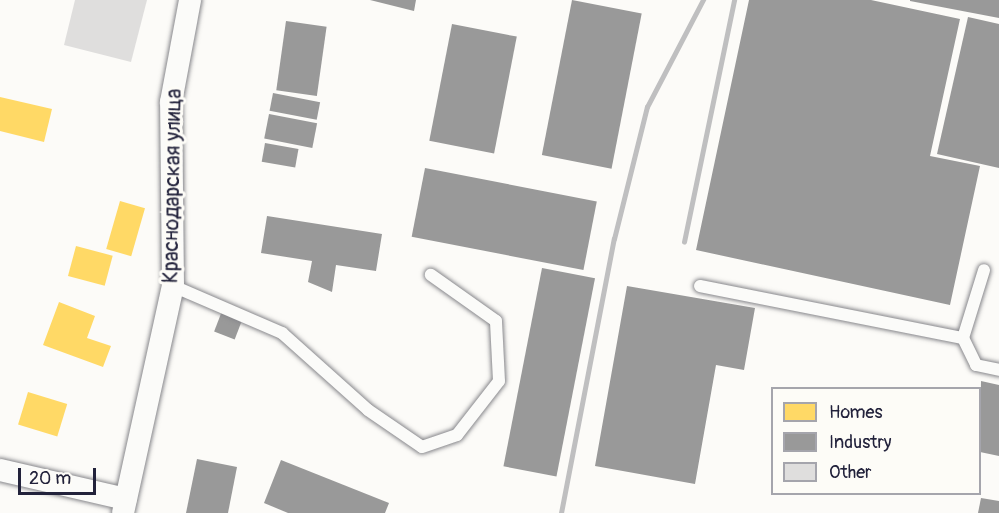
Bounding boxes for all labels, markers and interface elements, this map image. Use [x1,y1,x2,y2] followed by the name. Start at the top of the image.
[159,89,187,283] street label: Краснодарская улица
[771,387,981,495] legend
[829,401,882,424] text: Homes
[829,431,892,454] text: Industry
[21,456,99,494] scale bar
[829,461,871,484] text: Other
[29,467,71,490] text: 20 m

